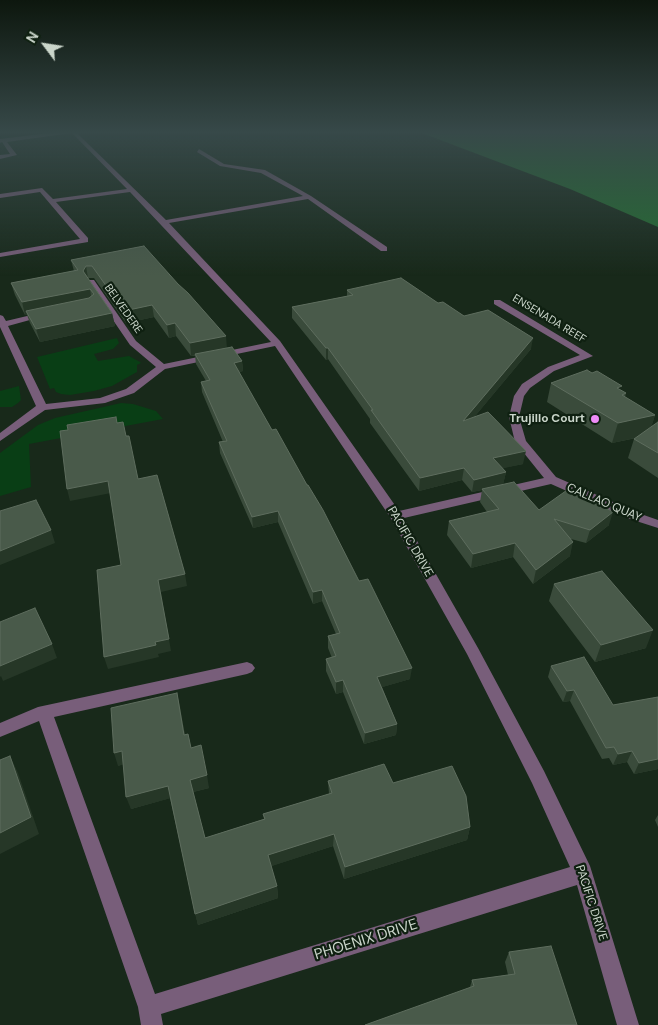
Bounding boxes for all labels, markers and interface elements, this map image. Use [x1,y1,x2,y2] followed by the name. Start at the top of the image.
[20,20,70,70] north arrow
[22,28,42,46] text: N
[101,282,145,336] street label: BELVEDERE
[510,292,588,346] street label: ENSENADA REEF
[509,412,585,426] place label: Trujillo Court
[589,413,601,425] marker: Trujillo Court
[564,481,644,525] street label: CALLAO QUAY
[384,504,436,580] street label: PACIFIC DRIVE
[572,863,610,943] street label: PACIFIC DRIVE
[312,916,420,964] street label: PHOENIX DRIVE

